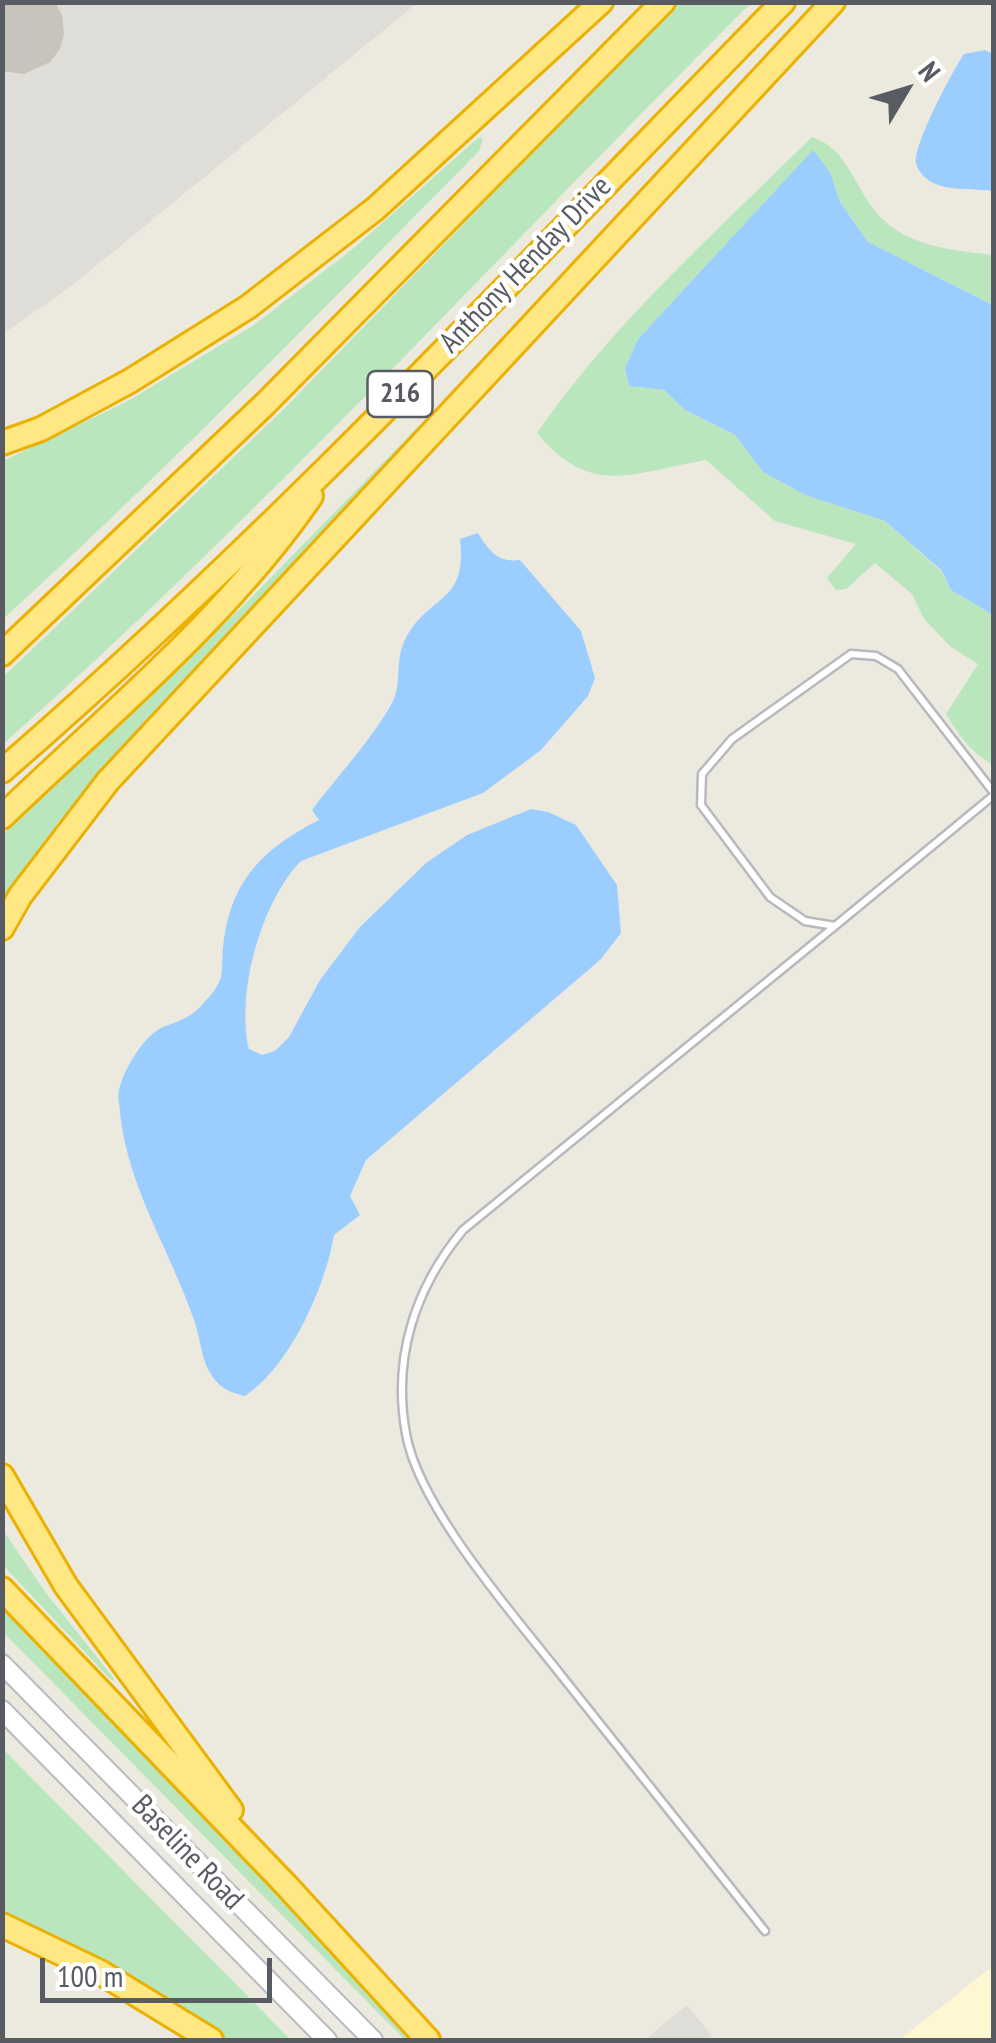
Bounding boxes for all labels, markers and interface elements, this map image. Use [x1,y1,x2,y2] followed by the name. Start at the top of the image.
[856,40,956,140] north arrow
[911,54,949,89] text: N
[433,169,619,361] street label: Anthony Henday Drive
[368,371,432,417] road number: 216
[124,1788,250,1918] street label: Baseline Road
[45,1938,278,2000] scale bar
[57,1956,123,1995] text: 100 m

